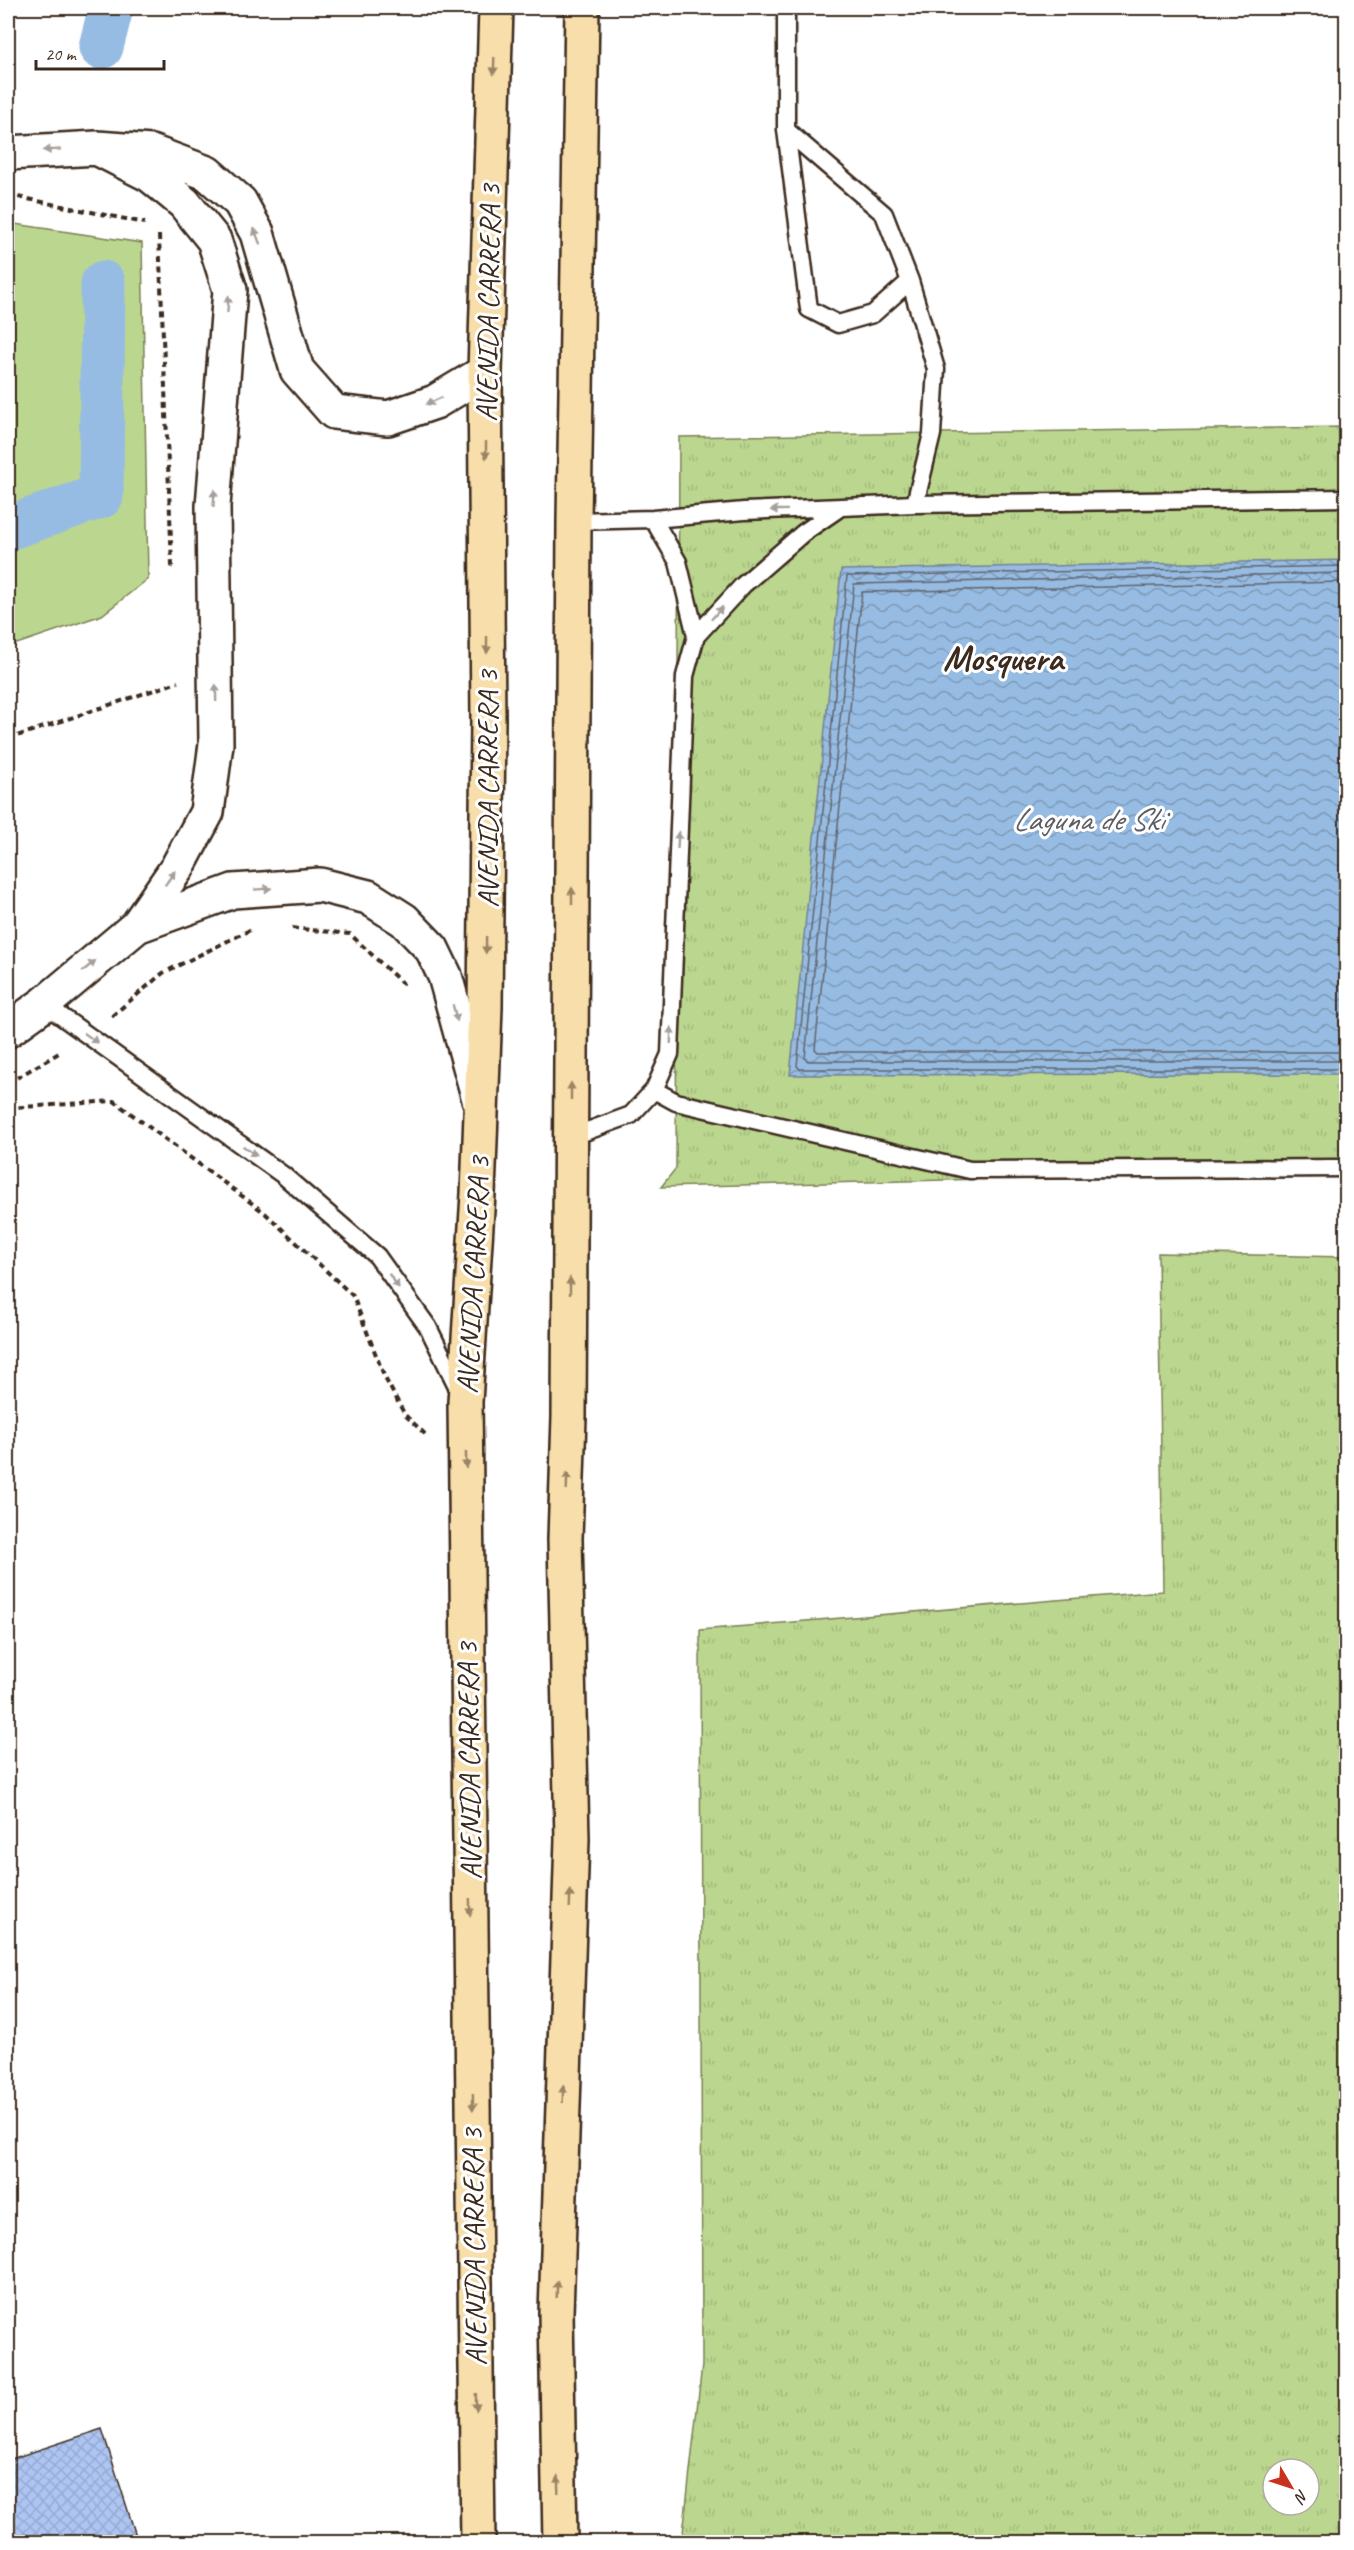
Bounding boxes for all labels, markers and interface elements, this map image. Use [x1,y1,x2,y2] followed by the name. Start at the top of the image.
[36,33,164,71] scale bar
[45,43,78,65] text: 20 m
[490,56,499,75] one-way arrow
[43,146,62,155] one-way arrow
[467,182,509,422] street label: AVENIDA CARRERA 3
[252,226,262,244] one-way arrow
[224,294,233,313] one-way arrow
[426,397,443,406] one-way arrow
[481,440,491,459] one-way arrow
[209,488,219,507] one-way arrow
[770,505,789,515] one-way arrow
[710,605,724,620] one-way arrow
[482,635,492,654] one-way arrow
[943,635,1066,681] district label: Mosquera
[468,668,506,908] street label: AVENIDA CARRERA 3
[211,683,221,702] one-way arrow
[1013,799,1171,840] water label: Laguna de Ski
[673,830,682,849] one-way arrow
[164,870,176,886] one-way arrow
[253,884,272,894] one-way arrow
[567,886,577,905] one-way arrow
[481,935,491,954] one-way arrow
[81,960,96,973] one-way arrow
[451,1004,460,1022] one-way arrow
[666,1025,675,1044] one-way arrow
[82,1032,98,1044] one-way arrow
[566,1081,576,1100] one-way arrow
[241,1145,257,1157] one-way arrow
[448,1153,498,1395] street label: AVENIDA CARRERA 3
[388,1272,400,1288] one-way arrow
[565,1276,575,1295] one-way arrow
[461,1451,470,1470] one-way arrow
[562,1471,571,1490] one-way arrow
[448,1640,490,1880] street label: AVENIDA CARRERA 3
[565,1890,574,1909] one-way arrow
[466,1898,475,1917] one-way arrow
[559,2085,568,2104] one-way arrow
[468,2092,478,2111] one-way arrow
[453,2126,495,2366] street label: AVENIDA CARRERA 3
[552,2280,562,2299] one-way arrow
[471,2392,481,2411] one-way arrow
[1261,2457,1321,2517] north arrow
[553,2475,563,2494] one-way arrow
[1289,2486,1313,2508] text: N

